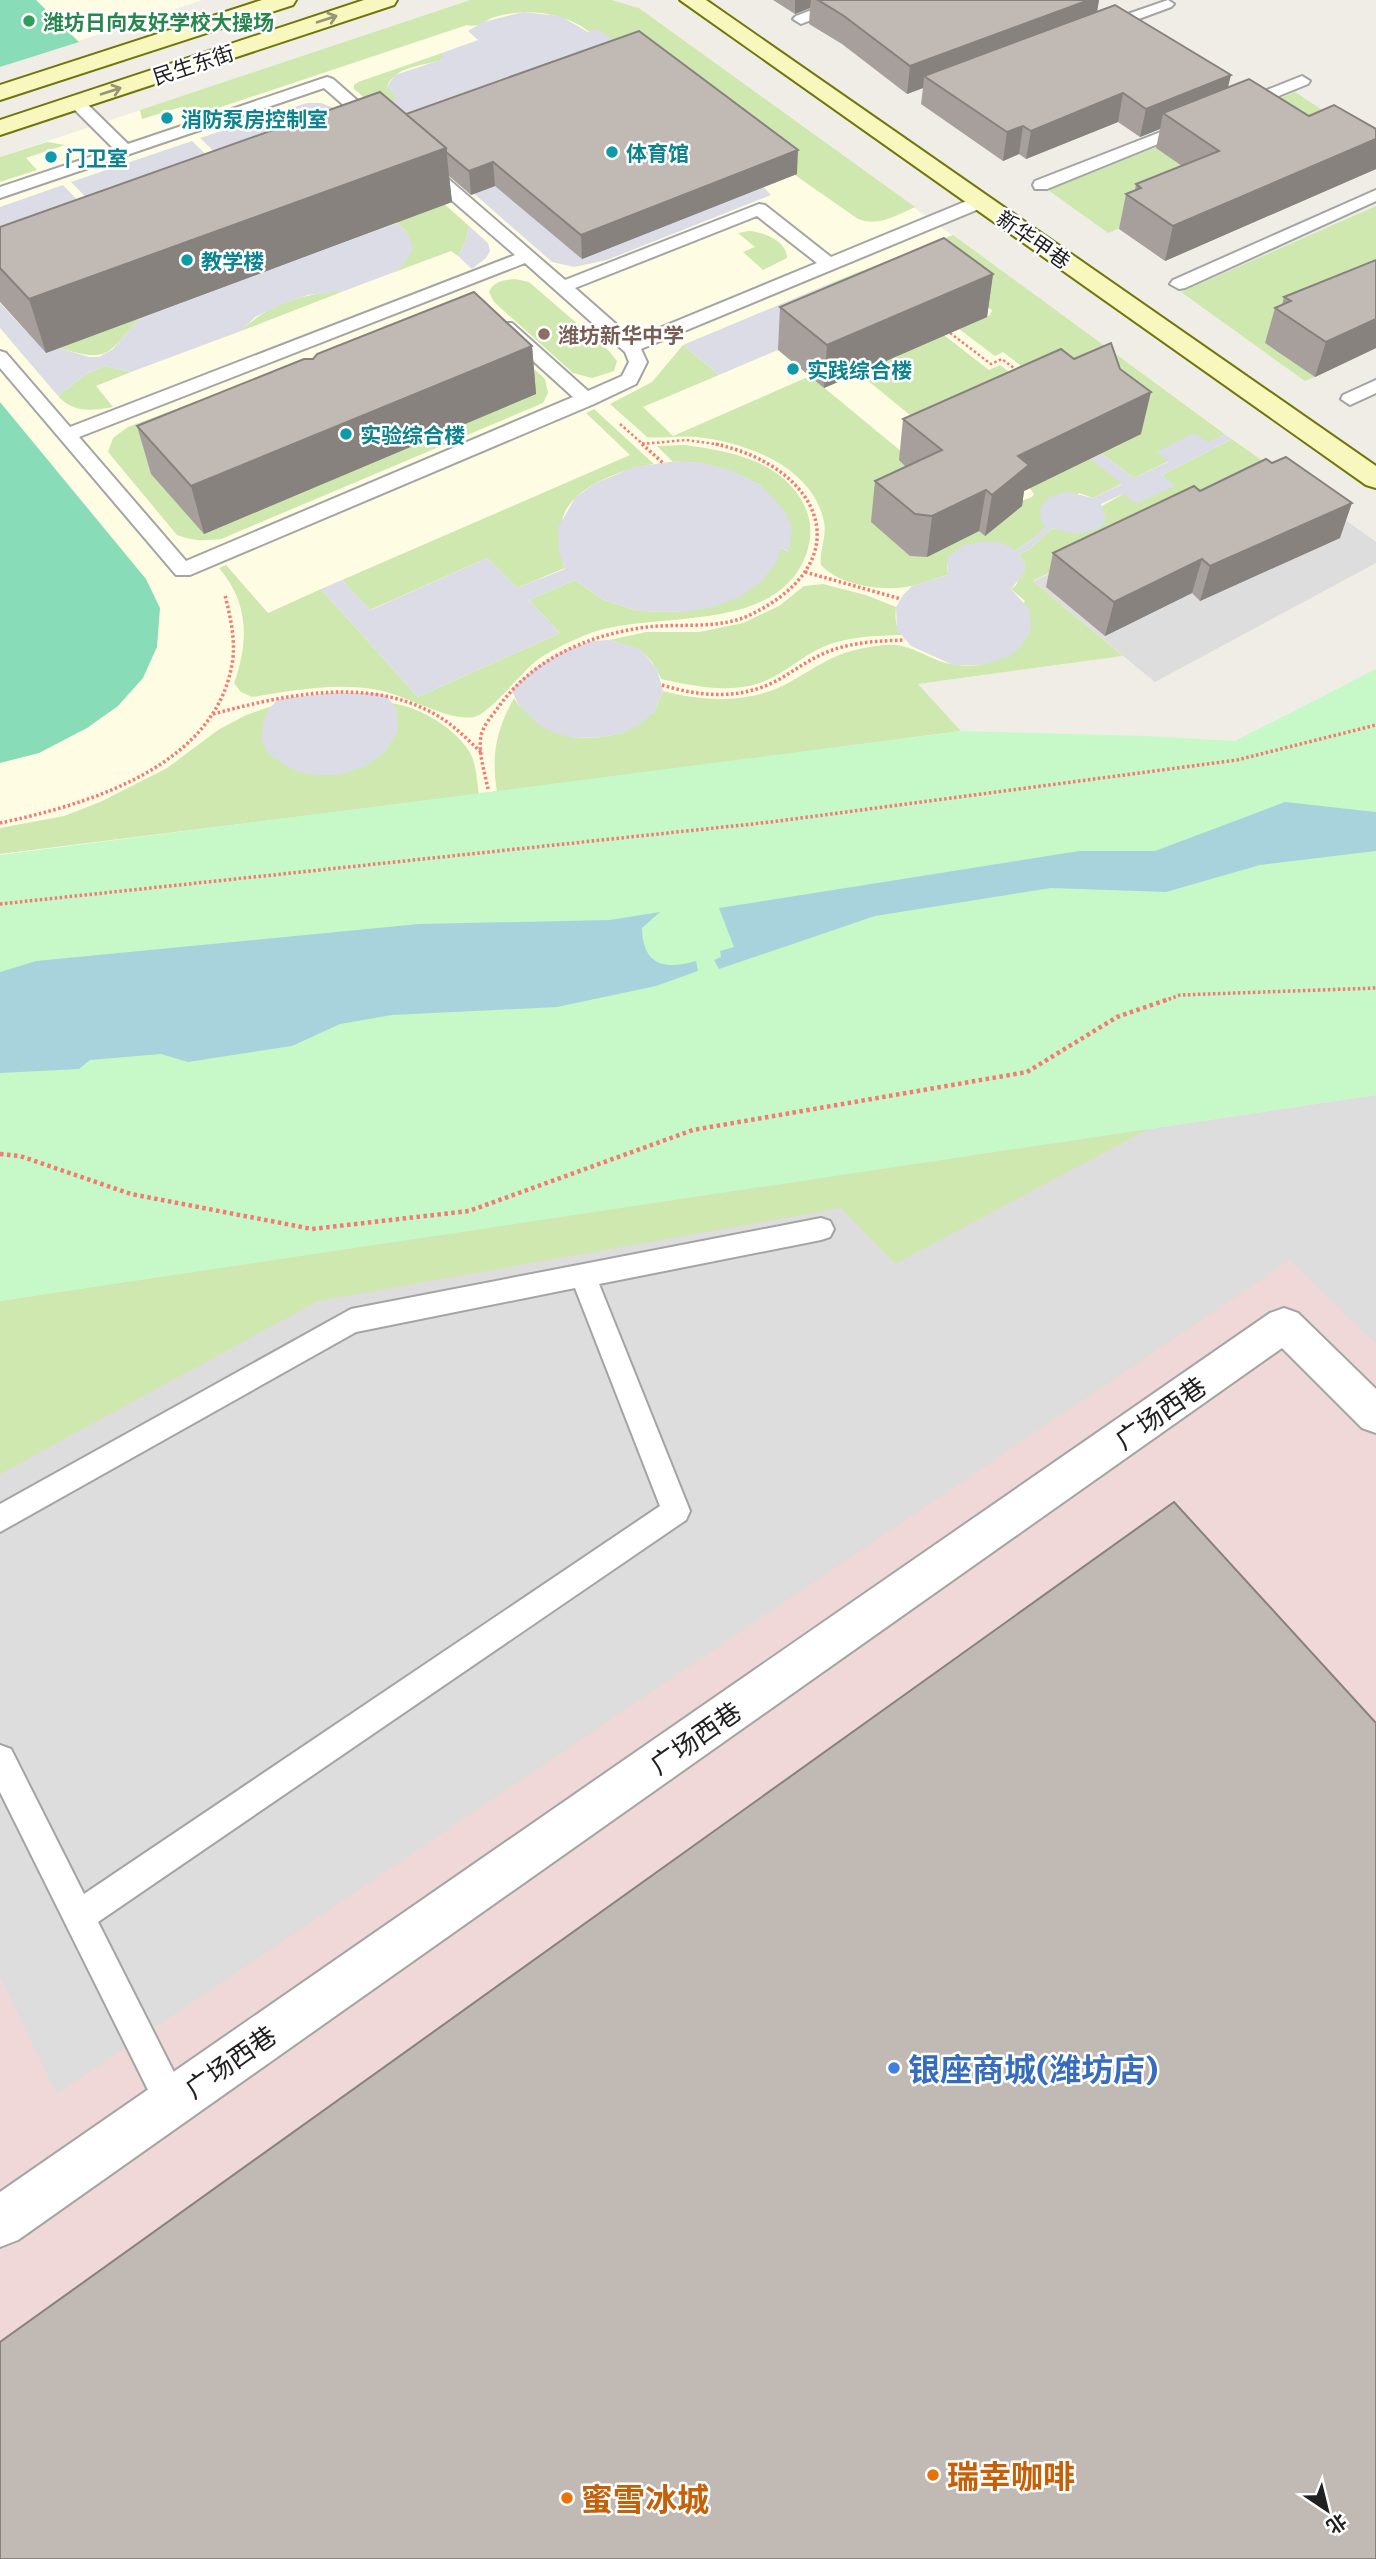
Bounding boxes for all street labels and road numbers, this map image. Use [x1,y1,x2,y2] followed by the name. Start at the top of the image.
[149,39,237,89] street label: 民生东街
[992,205,1076,273] street label: 新华甲巷
[1109,1369,1211,1455] street label: 广场西巷
[644,1694,746,1780] street label: 广场西巷
[179,2018,281,2104] street label: 广场西巷

